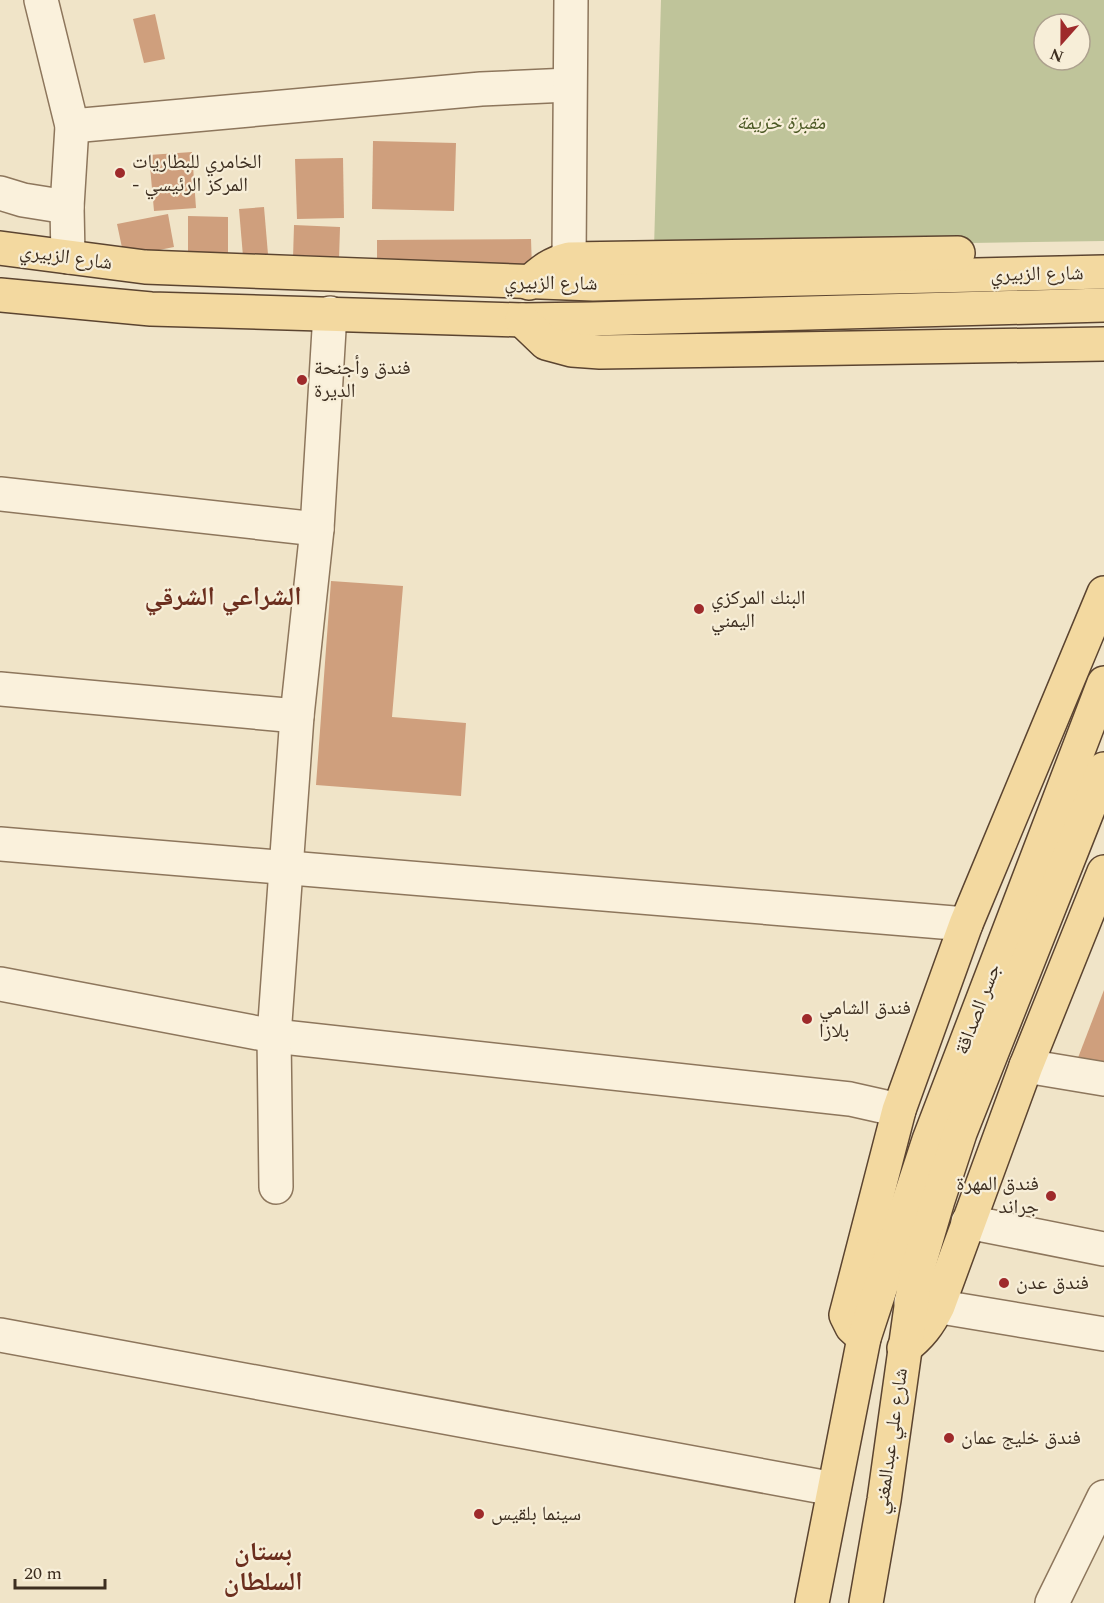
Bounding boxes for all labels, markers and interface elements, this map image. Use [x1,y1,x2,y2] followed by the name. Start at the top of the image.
[1032,12,1092,72] north arrow
[1047,42,1067,69] text: N
[737,108,825,138] park label: مقبرة خزيمة
[132,147,262,200] place label: الخامري للبطاريات - المركز الرئيسي
[113,166,127,180] marker: الخامري للبطاريات - المركز الرئيسي
[18,236,114,278] street label: شارع الزبيري
[990,258,1084,290] street label: شارع الزبيري
[504,267,598,299] street label: شارع الزبيري
[314,353,411,406] place label: فندق وأجنحة الديرة
[295,373,309,387] marker: فندق وأجنحة الديرة
[144,577,302,617] district label: الشراعي الشرقي
[711,583,805,636] place label: البنك المركزي اليمني
[692,602,706,616] marker: البنك المركزي اليمني
[947,959,1009,1059] street label: جسر الصداقة
[819,993,911,1046] place label: فندق الشامي بلازا
[800,1012,814,1026] marker: فندق الشامي بلازا
[956,1169,1039,1222] place label: فندق المهرة جراند
[1044,1189,1058,1203] marker: فندق المهرة جراند
[1016,1268,1089,1298] place label: فندق عدن
[997,1276,1011,1290] marker: فندق عدن
[866,1366,916,1516] street label: شارع علي عبدالمغني
[961,1423,1081,1453] place label: فندق خليج عمان
[942,1431,956,1445] marker: فندق خليج عمان
[491,1499,581,1529] place label: سينما بلقيس
[472,1507,486,1521] marker: سينما بلقيس
[223,1532,303,1602] district label: بستان السلطان
[15,1552,105,1590] scale bar
[24,1560,62,1587] text: 20 m

